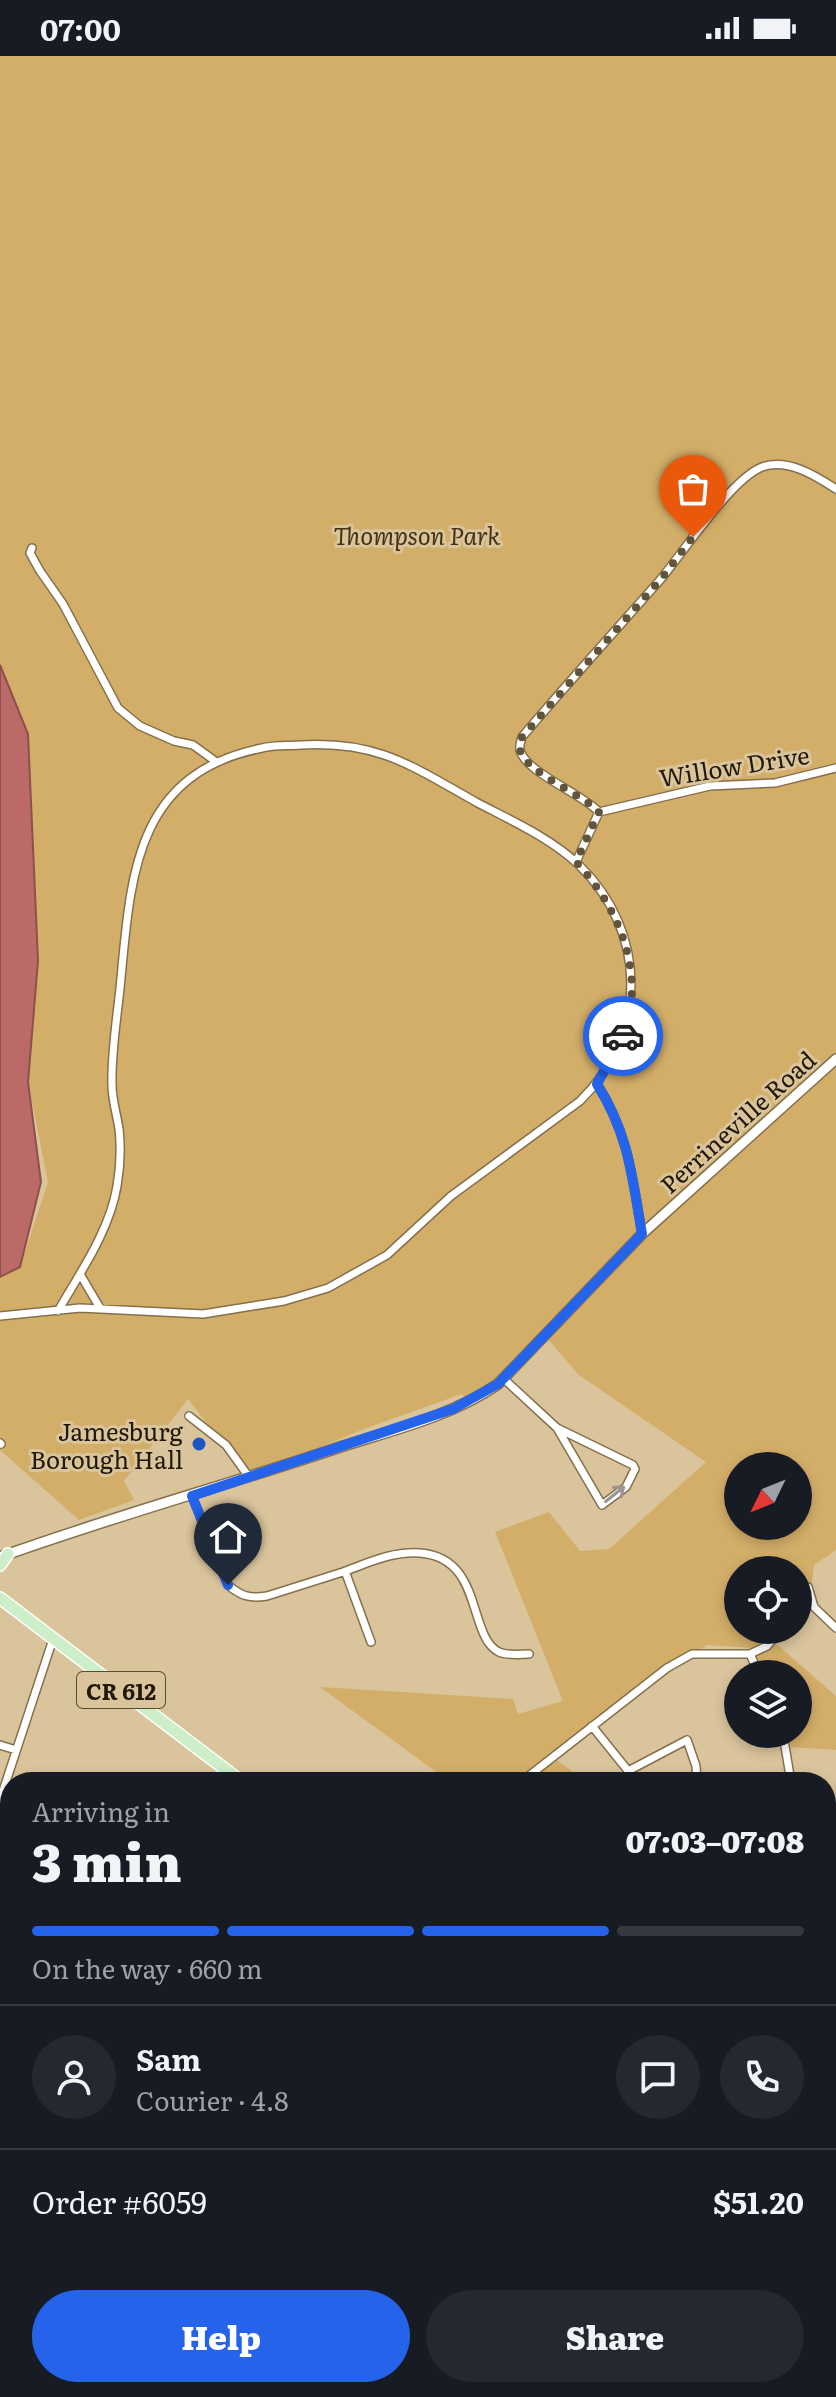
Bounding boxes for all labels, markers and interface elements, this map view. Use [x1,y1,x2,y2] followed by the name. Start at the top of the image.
[40,6,121,50] text: 07:00
[659,455,727,537] pin
[671,467,715,511] icon: bag
[334,517,501,552] park label: Thompson Park
[656,736,812,794] street label: Willow Drive
[583,996,663,1076] courier
[601,1014,645,1058] icon: car
[651,1041,823,1200] street label: Perrineville Road
[30,1413,184,1476] place label: Jamesburg Borough Hall
[190,1435,208,1453] marker: Jamesburg Borough Hall
[724,1452,812,1540] north arrow
[724,1452,812,1748] map controls
[604,1485,625,1503] one-way arrow
[194,1503,262,1585] pin
[206,1515,250,1559] icon: home
[724,1556,812,1644] button: locate
[724,1660,812,1748] button: layers
[77,1672,165,1708] road number: CR 612
[32,1791,170,1830] text: Arriving in
[626,1818,804,1862] text: 07:03–07:08
[32,1821,182,1898] text: 3 min
[32,1948,263,1987] text: On the way · 660 m
[32,2035,116,2119] button: person
[616,2035,700,2119] button: chat
[720,2035,804,2119] button: phone
[136,2036,201,2080] text: Sam
[136,2080,289,2119] text: Courier · 4.8
[32,2179,207,2223] text: Order #6059
[713,2179,804,2223] text: $51.20
[32,2290,410,2382] button: Help
[426,2290,804,2382] button: Share

